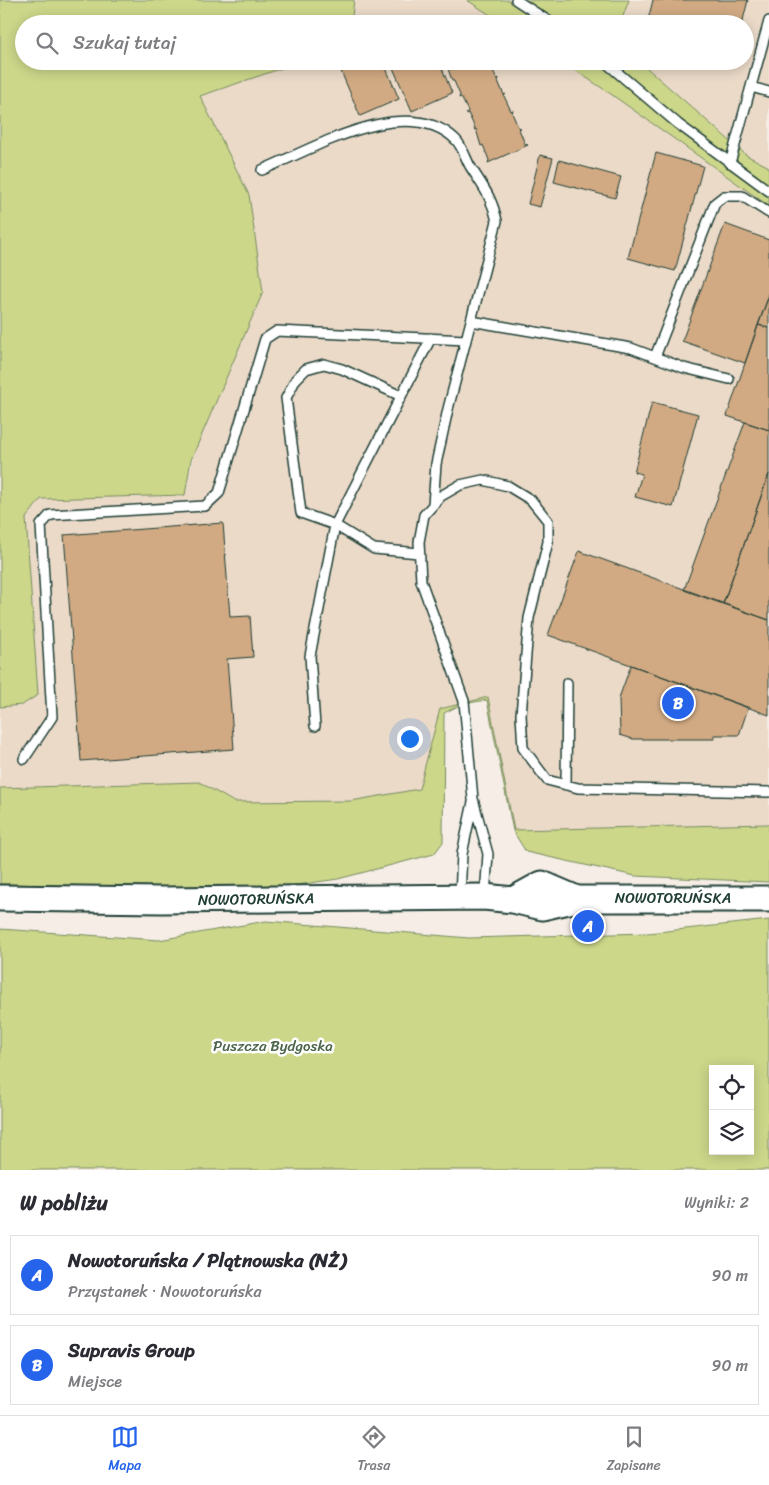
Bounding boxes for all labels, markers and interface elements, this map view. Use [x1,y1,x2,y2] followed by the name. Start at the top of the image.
[15,15,754,70] search box
[73,26,176,59] text: Szukaj tutaj
[33,29,61,57] icon: search
[662,684,694,722] pin: B
[397,726,423,752] your location
[198,885,314,913] street label: NOWOTORUŃSKA
[615,885,731,911] street label: NOWOTORUŃSKA
[572,907,604,945] pin: A
[213,1033,333,1059] park label: Puszcza Bydgoska
[709,1065,754,1155] map controls
[709,1065,754,1110] button: locate
[709,1110,754,1155] button: layers
[20,1184,108,1222] text: W pobliżu
[684,1188,749,1217] text: Wyniki: 2
[68,1244,346,1277] text: Nowotoruńska / Plątnowska (NŻ)
[32,1261,42,1290] text: A
[712,1261,748,1290] text: 90 m
[68,1277,261,1306] text: Przystanek · Nowotoruńska
[68,1334,195,1367] text: Supravis Group
[32,1351,42,1380] text: B
[712,1351,748,1380] text: 90 m
[68,1367,122,1396] text: Miejsce
[108,1423,141,1478] tab: Mapa
[357,1423,390,1478] tab: Trasa
[607,1423,661,1478] tab: Zapisane

